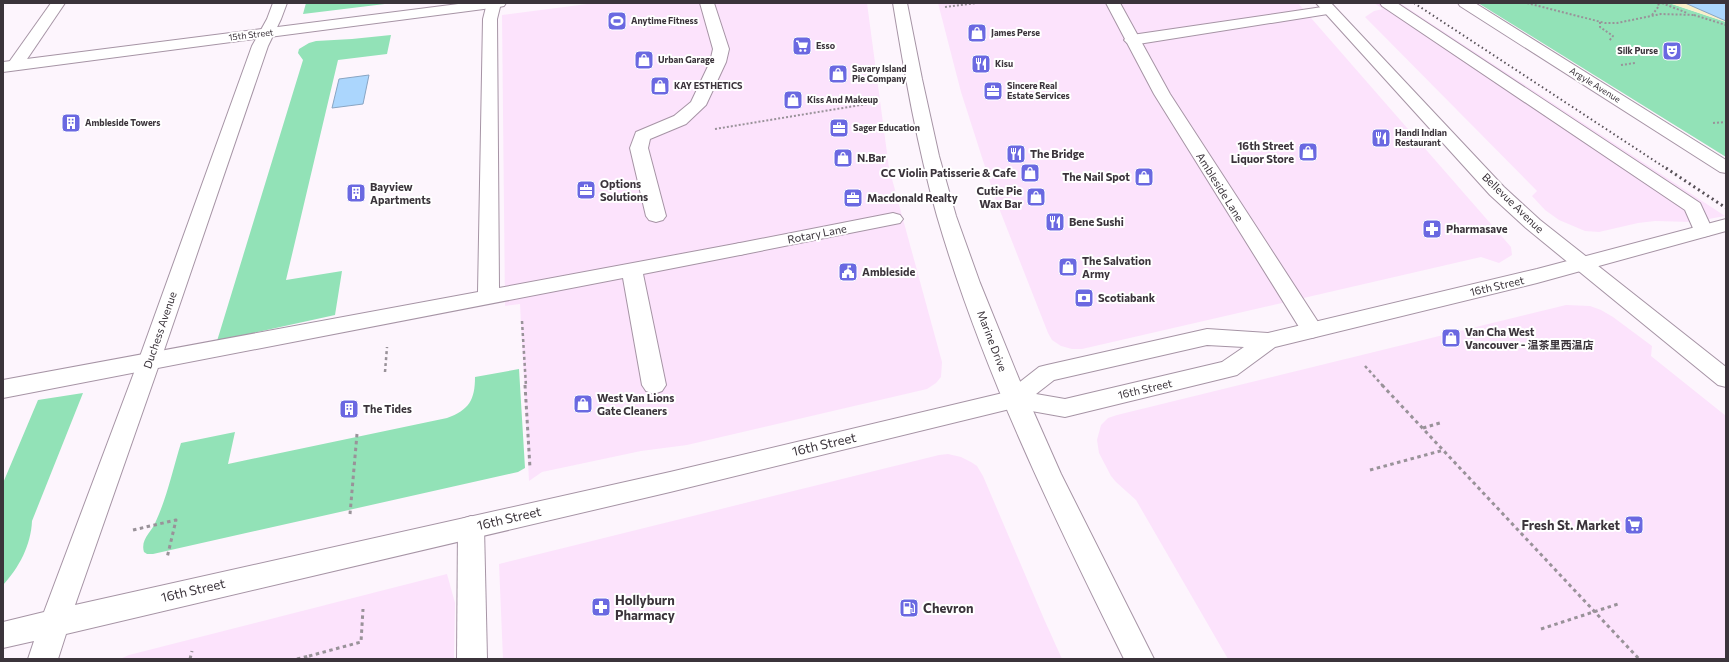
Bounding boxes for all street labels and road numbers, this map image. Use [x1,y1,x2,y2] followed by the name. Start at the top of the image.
[228,26,274,43] street label: 15th Street
[1568,65,1623,105] street label: Argyle Avenue
[1194,150,1247,224] street label: Ambleside Lane
[1480,170,1547,235] street label: Bellevue Avenue
[786,221,848,246] street label: Rotary Lane
[1468,273,1526,298] street label: 16th Street
[140,289,179,370] street label: Duchess Avenue
[975,309,1010,373] street label: Marine Drive
[1116,376,1174,401] street label: 16th Street
[790,429,858,459] street label: 16th Street
[475,503,543,533] street label: 16th Street
[159,575,227,605] street label: 16th Street

